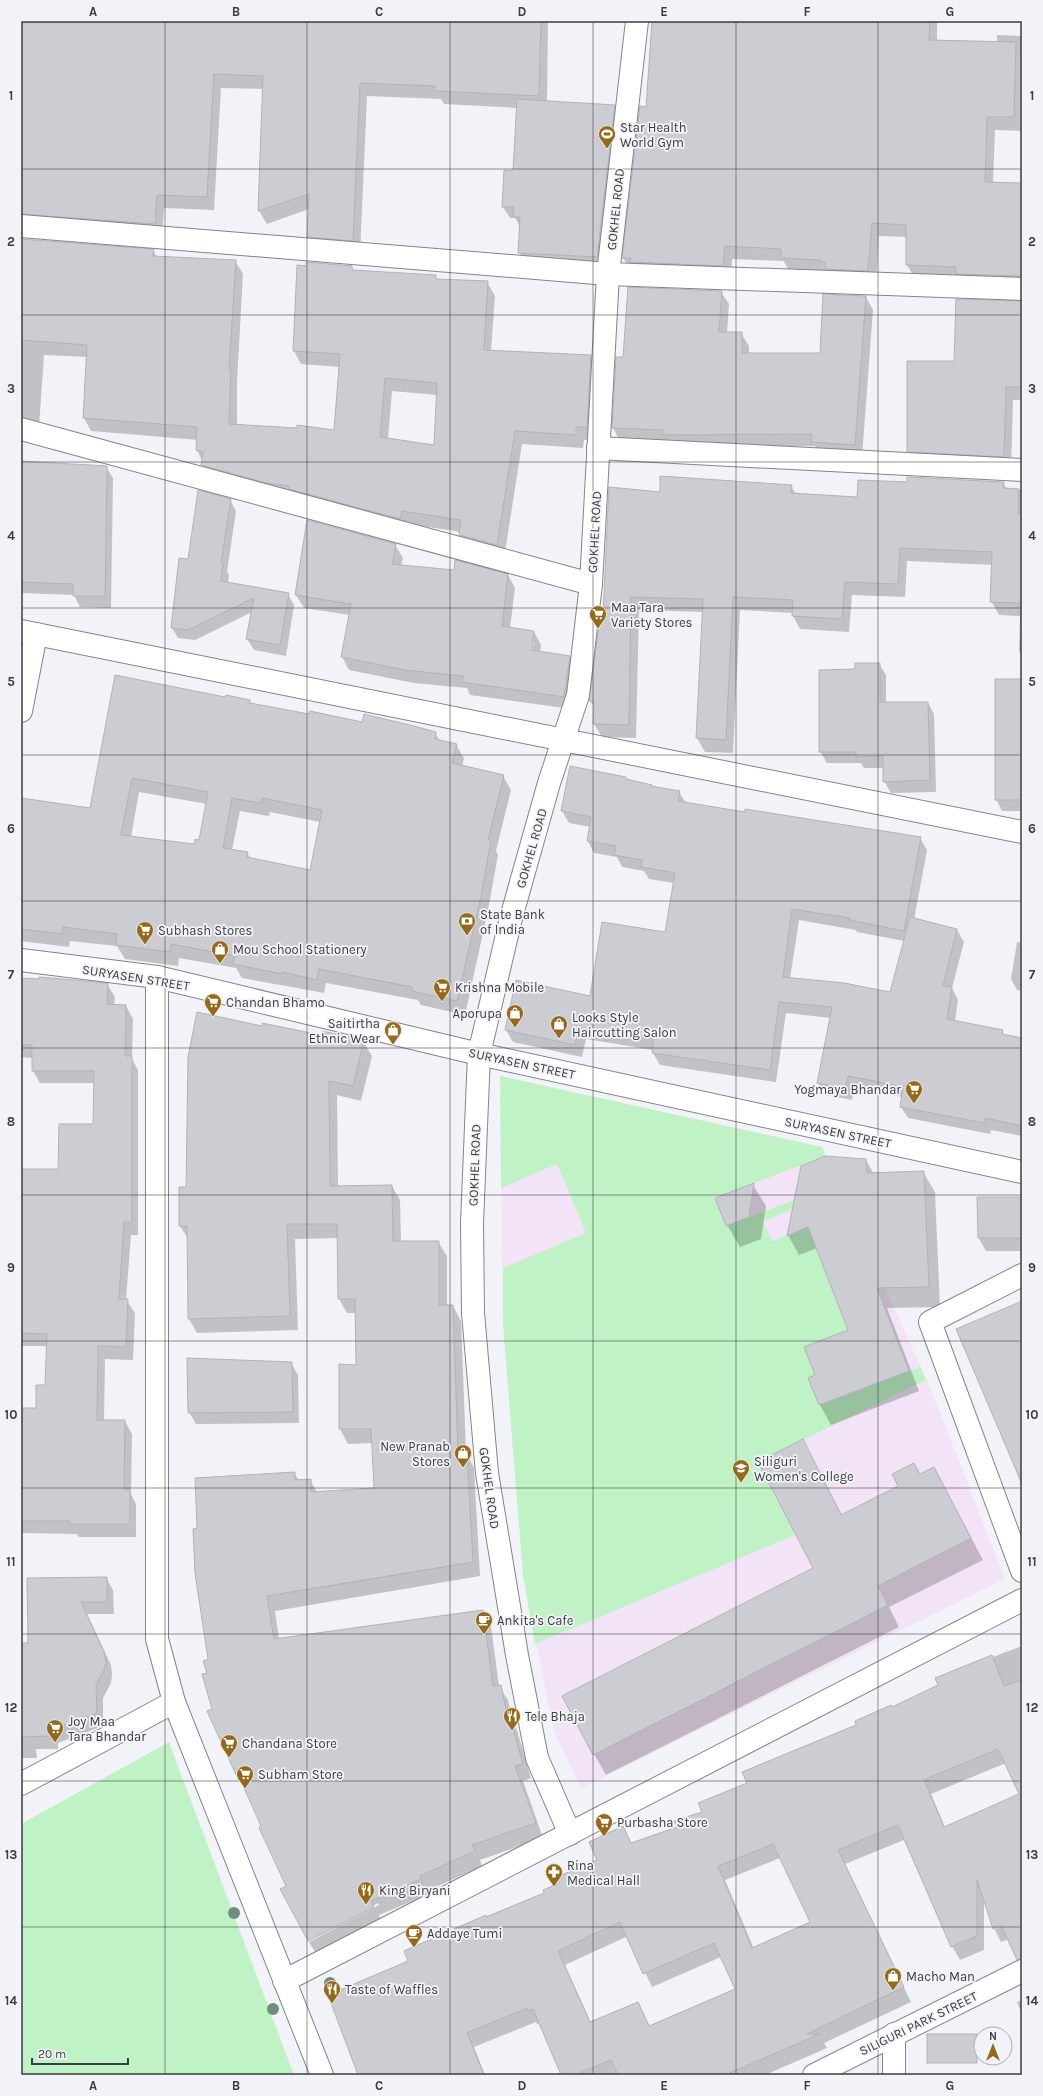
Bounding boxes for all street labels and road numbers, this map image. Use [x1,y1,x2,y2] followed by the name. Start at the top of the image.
[604,167,627,251] street label: GOKHEL ROAD
[585,491,604,573] street label: GOKHEL ROAD
[513,807,550,890] street label: GOKHEL ROAD
[81,962,191,993] street label: SURYASEN STREET
[467,1045,577,1082] street label: SURYASEN STREET
[783,1114,893,1151] street label: SURYASEN STREET
[466,1124,483,1206] street label: GOKHEL ROAD
[476,1446,503,1530] street label: GOKHEL ROAD
[857,1988,980,2059] street label: SILIGURI PARK STREET

